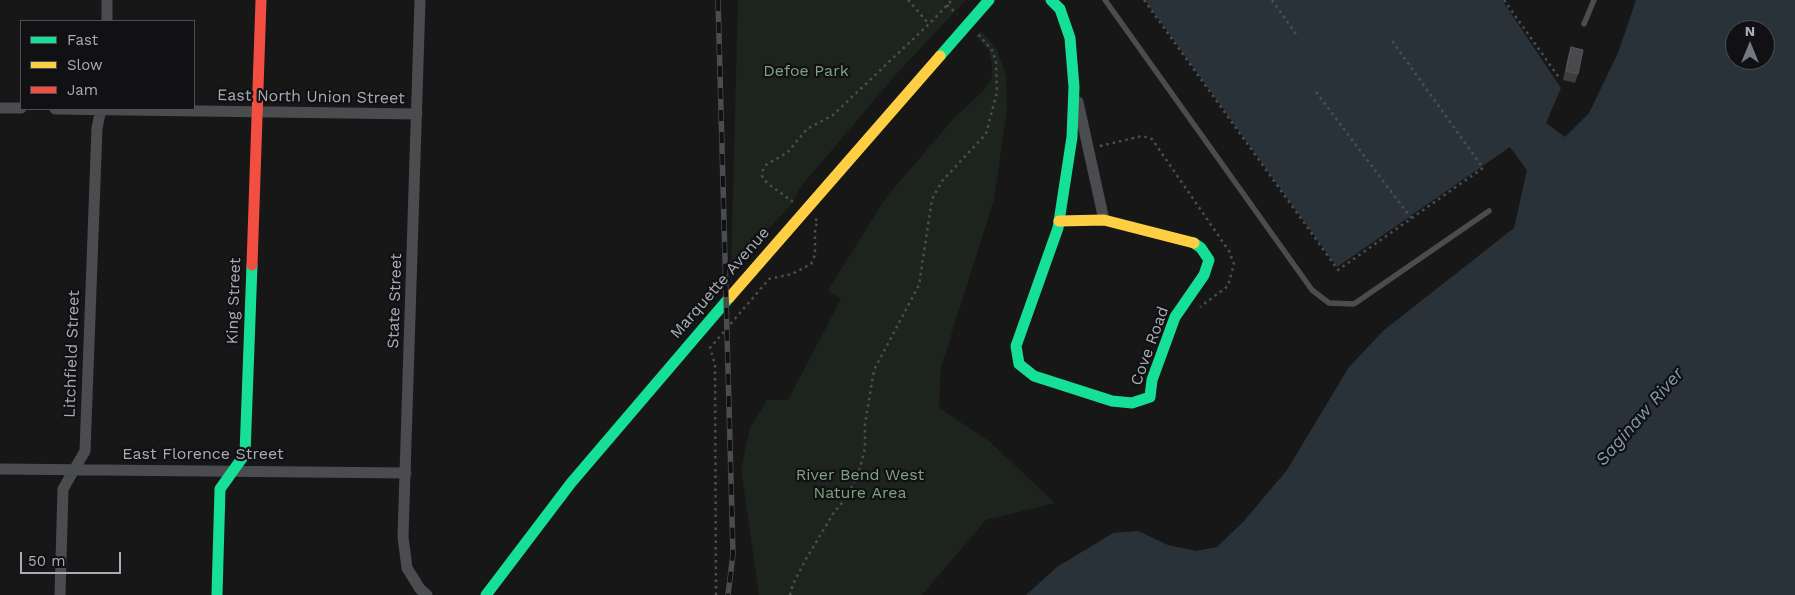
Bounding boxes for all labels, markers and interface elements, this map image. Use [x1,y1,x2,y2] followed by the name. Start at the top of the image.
[20,20,195,110] legend
[1725,20,1775,70] north arrow
[1745,23,1755,39] text: N
[67,31,98,49] text: Fast
[67,56,103,74] text: Slow
[763,61,849,81] park label: Defoe Park
[67,81,98,99] text: Jam
[217,86,405,108] street label: East North Union Street
[666,223,774,343] street label: Marquette Avenue
[384,253,406,349] street label: State Street
[223,257,245,345] street label: King Street
[60,290,84,418] street label: Litchfield Street
[1127,304,1173,388] street label: Cove Road
[1591,363,1689,471] water label: Saginaw River
[122,444,284,464] street label: East Florence Street
[796,465,924,503] park label: River Bend West Nature Area
[22,542,124,574] scale bar
[28,552,65,570] text: 50 m

